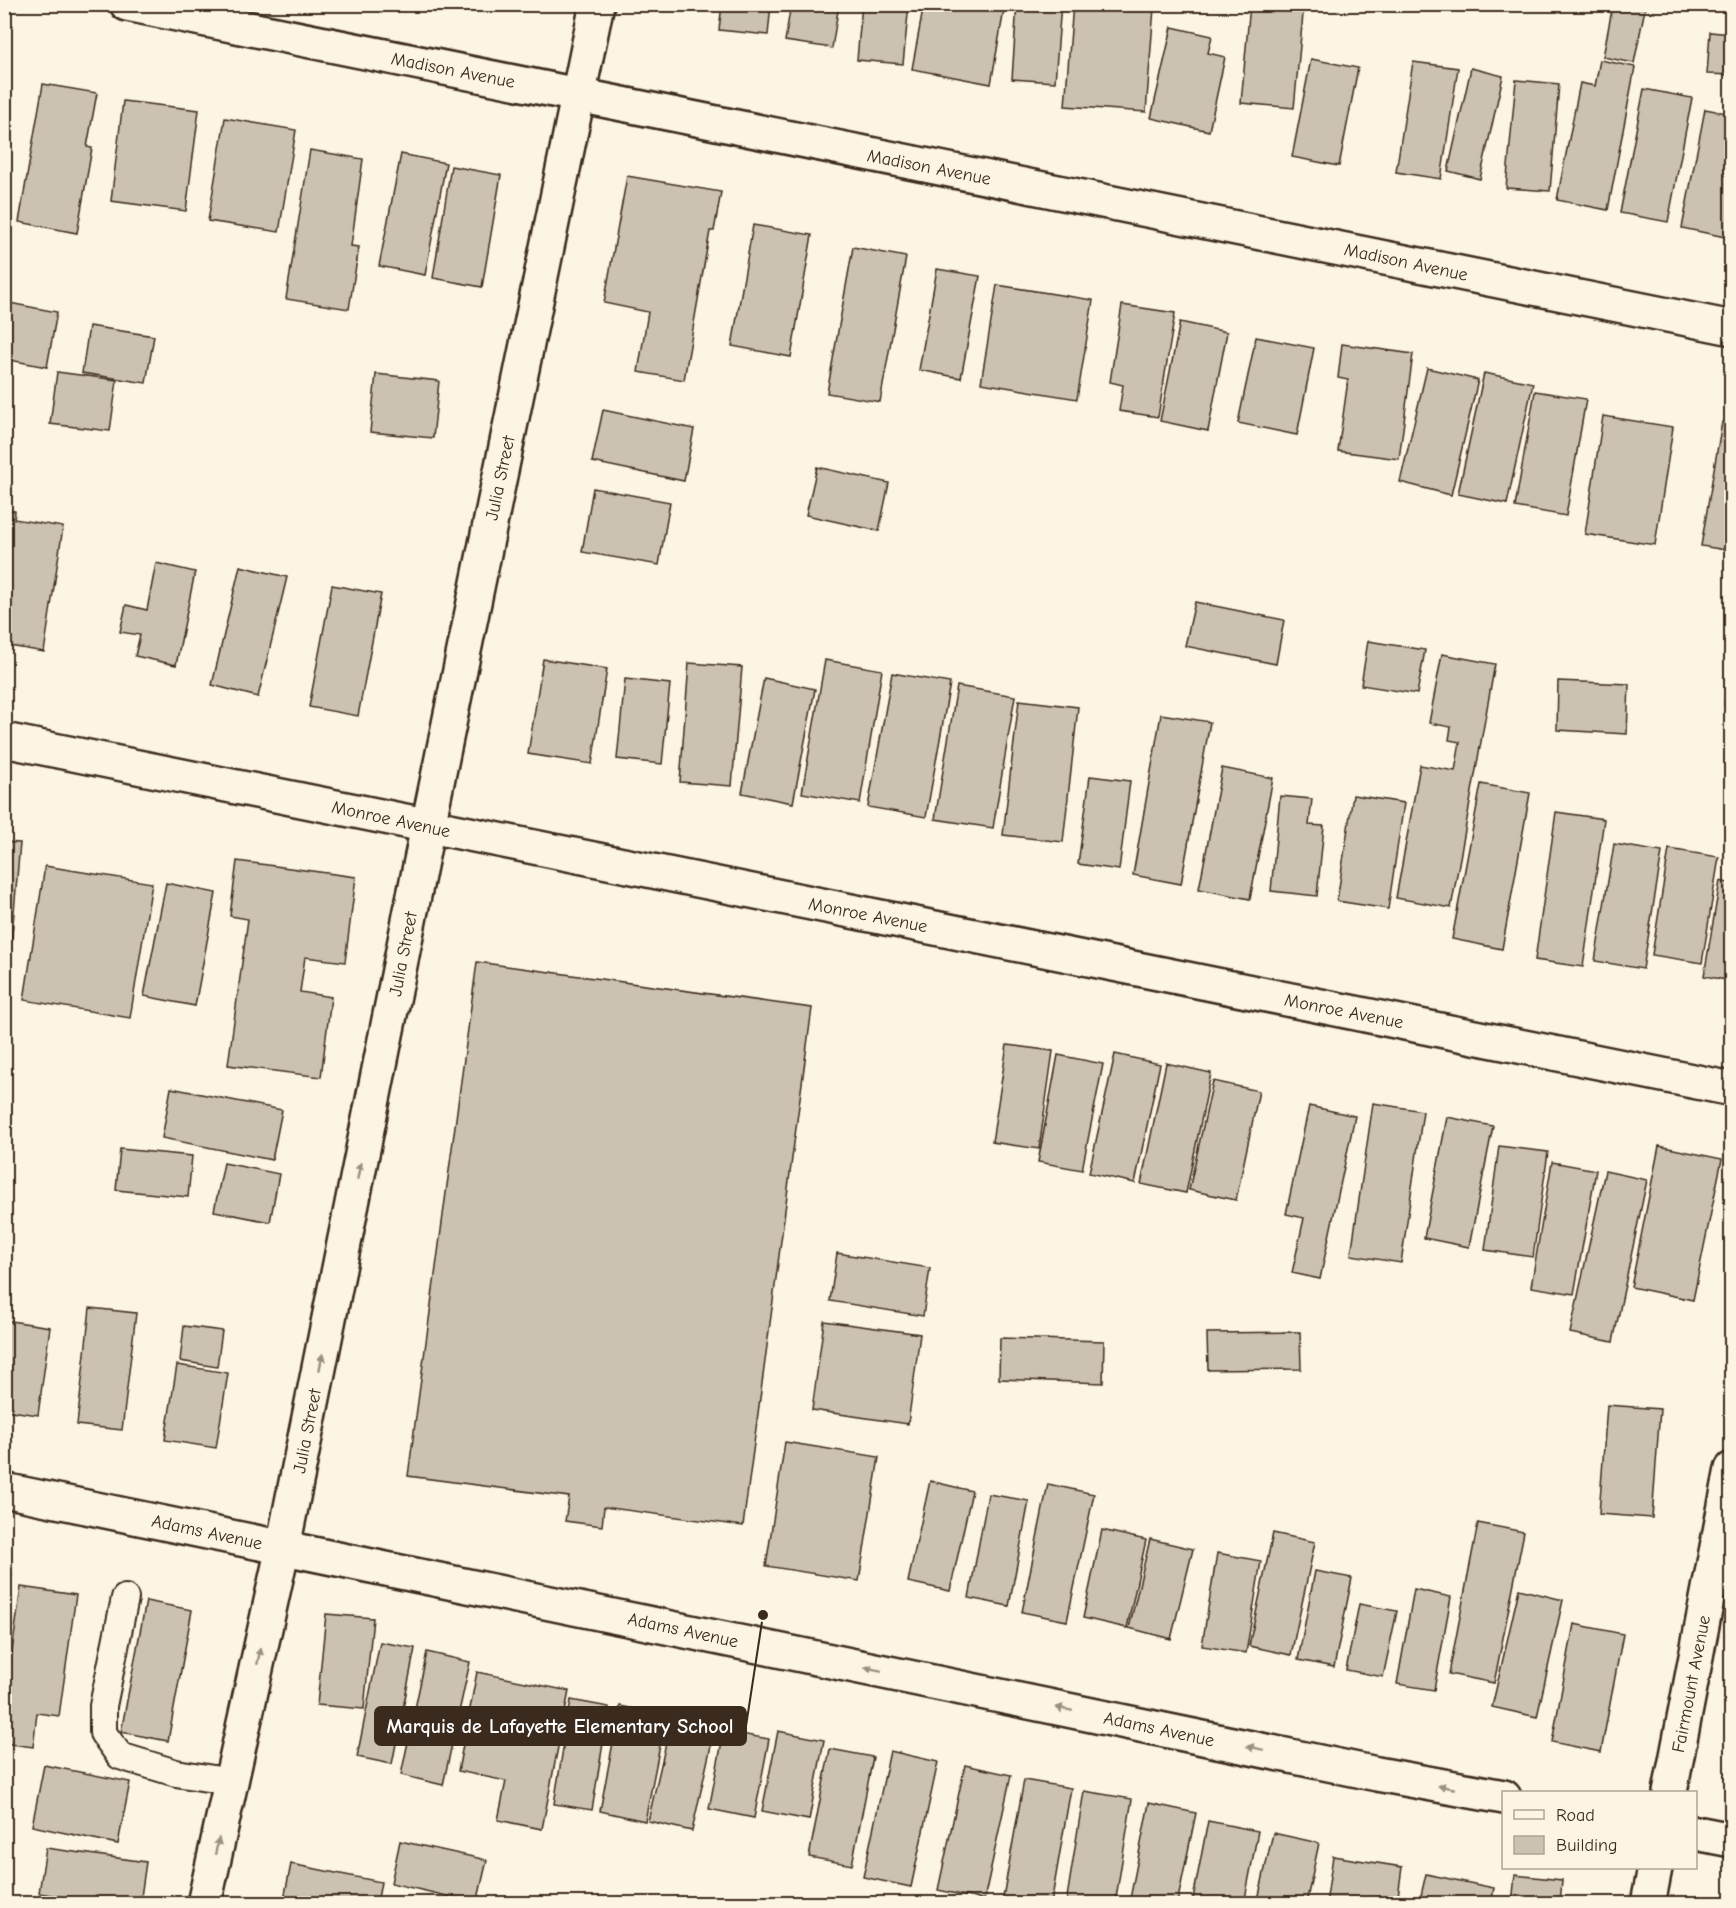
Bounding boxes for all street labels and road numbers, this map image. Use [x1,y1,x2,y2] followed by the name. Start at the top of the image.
[389,48,517,93] street label: Madison Avenue
[865,145,993,190] street label: Madison Avenue
[1342,239,1470,286] street label: Madison Avenue
[481,433,520,522] street label: Julia Street
[330,797,452,842] street label: Monroe Avenue
[807,894,929,937] street label: Monroe Avenue
[385,909,422,998] street label: Julia Street
[1283,990,1405,1033] street label: Monroe Avenue
[289,1386,326,1475] street label: Julia Street
[150,1511,264,1554] street label: Adams Avenue
[626,1609,740,1652] street label: Adams Avenue
[1668,1614,1715,1755] street label: Fairmount Avenue
[1102,1708,1216,1751] street label: Adams Avenue

